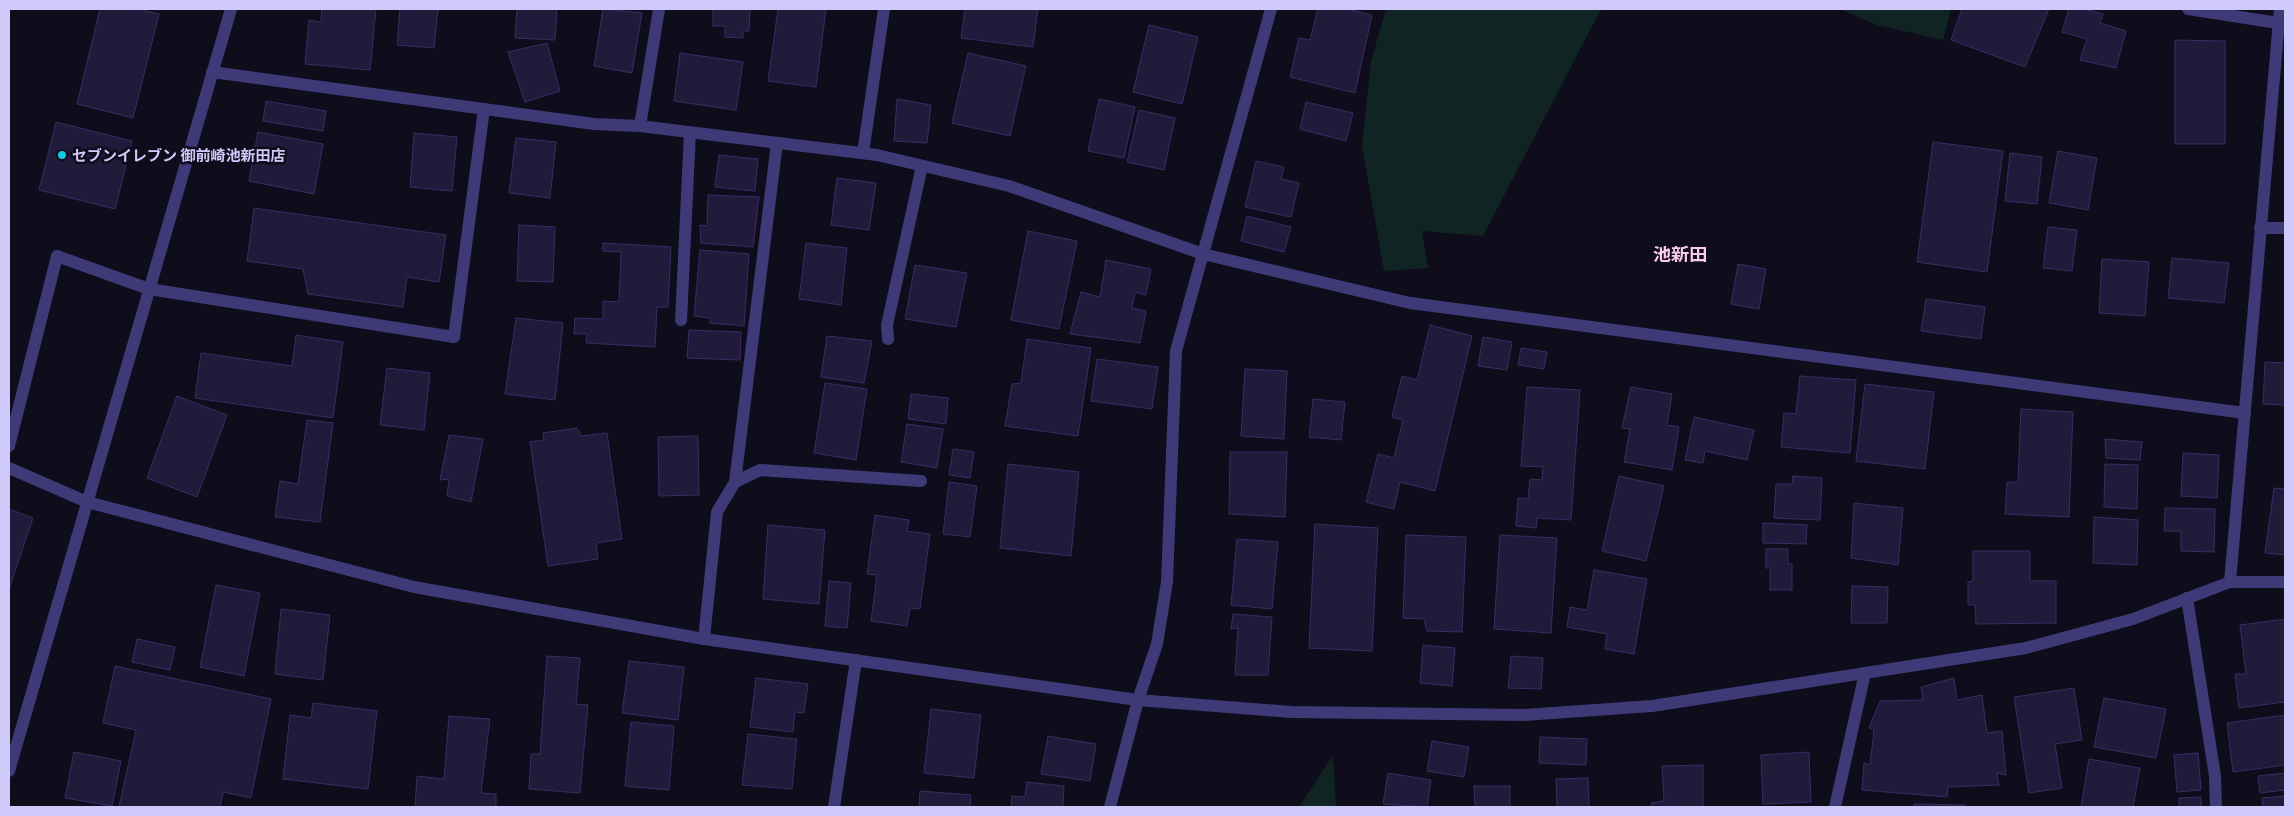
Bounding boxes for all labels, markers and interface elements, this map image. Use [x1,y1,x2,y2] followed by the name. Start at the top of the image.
[72,145,285,166] place label: セブンイレブン 御前崎池新田店
[56,149,68,161] marker: セブンイレブン 御前崎池新田店
[1653,242,1707,267] district label: 池新田

